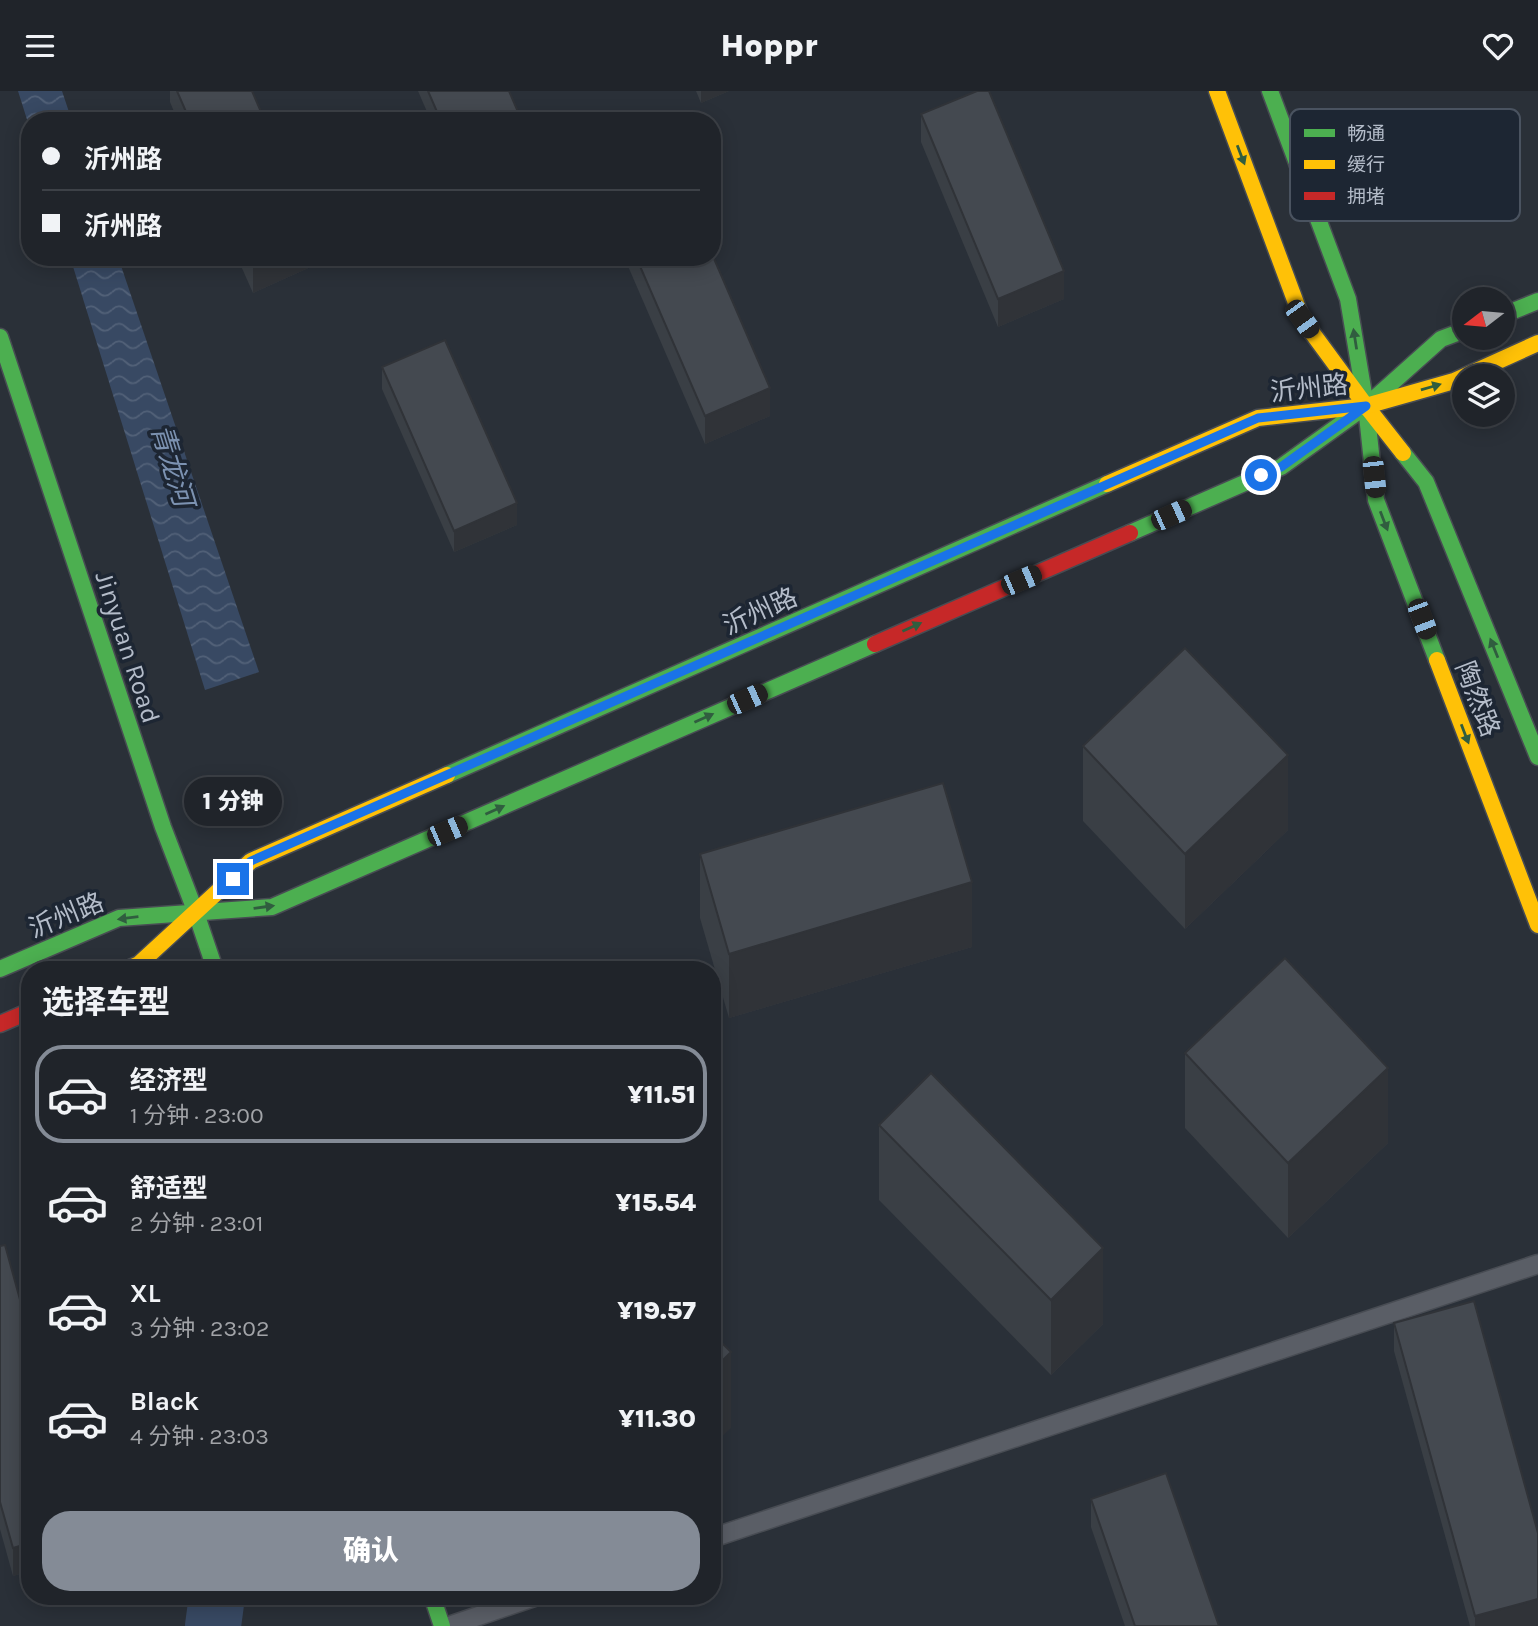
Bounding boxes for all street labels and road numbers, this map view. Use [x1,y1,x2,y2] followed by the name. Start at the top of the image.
[1269,369,1349,408] street label: 沂州路
[88,567,167,727] street label: Jinyuan Road
[718,581,802,641] street label: 沂州路
[1449,657,1506,741] street label: 陶然路
[24,886,108,944] street label: 沂州路

